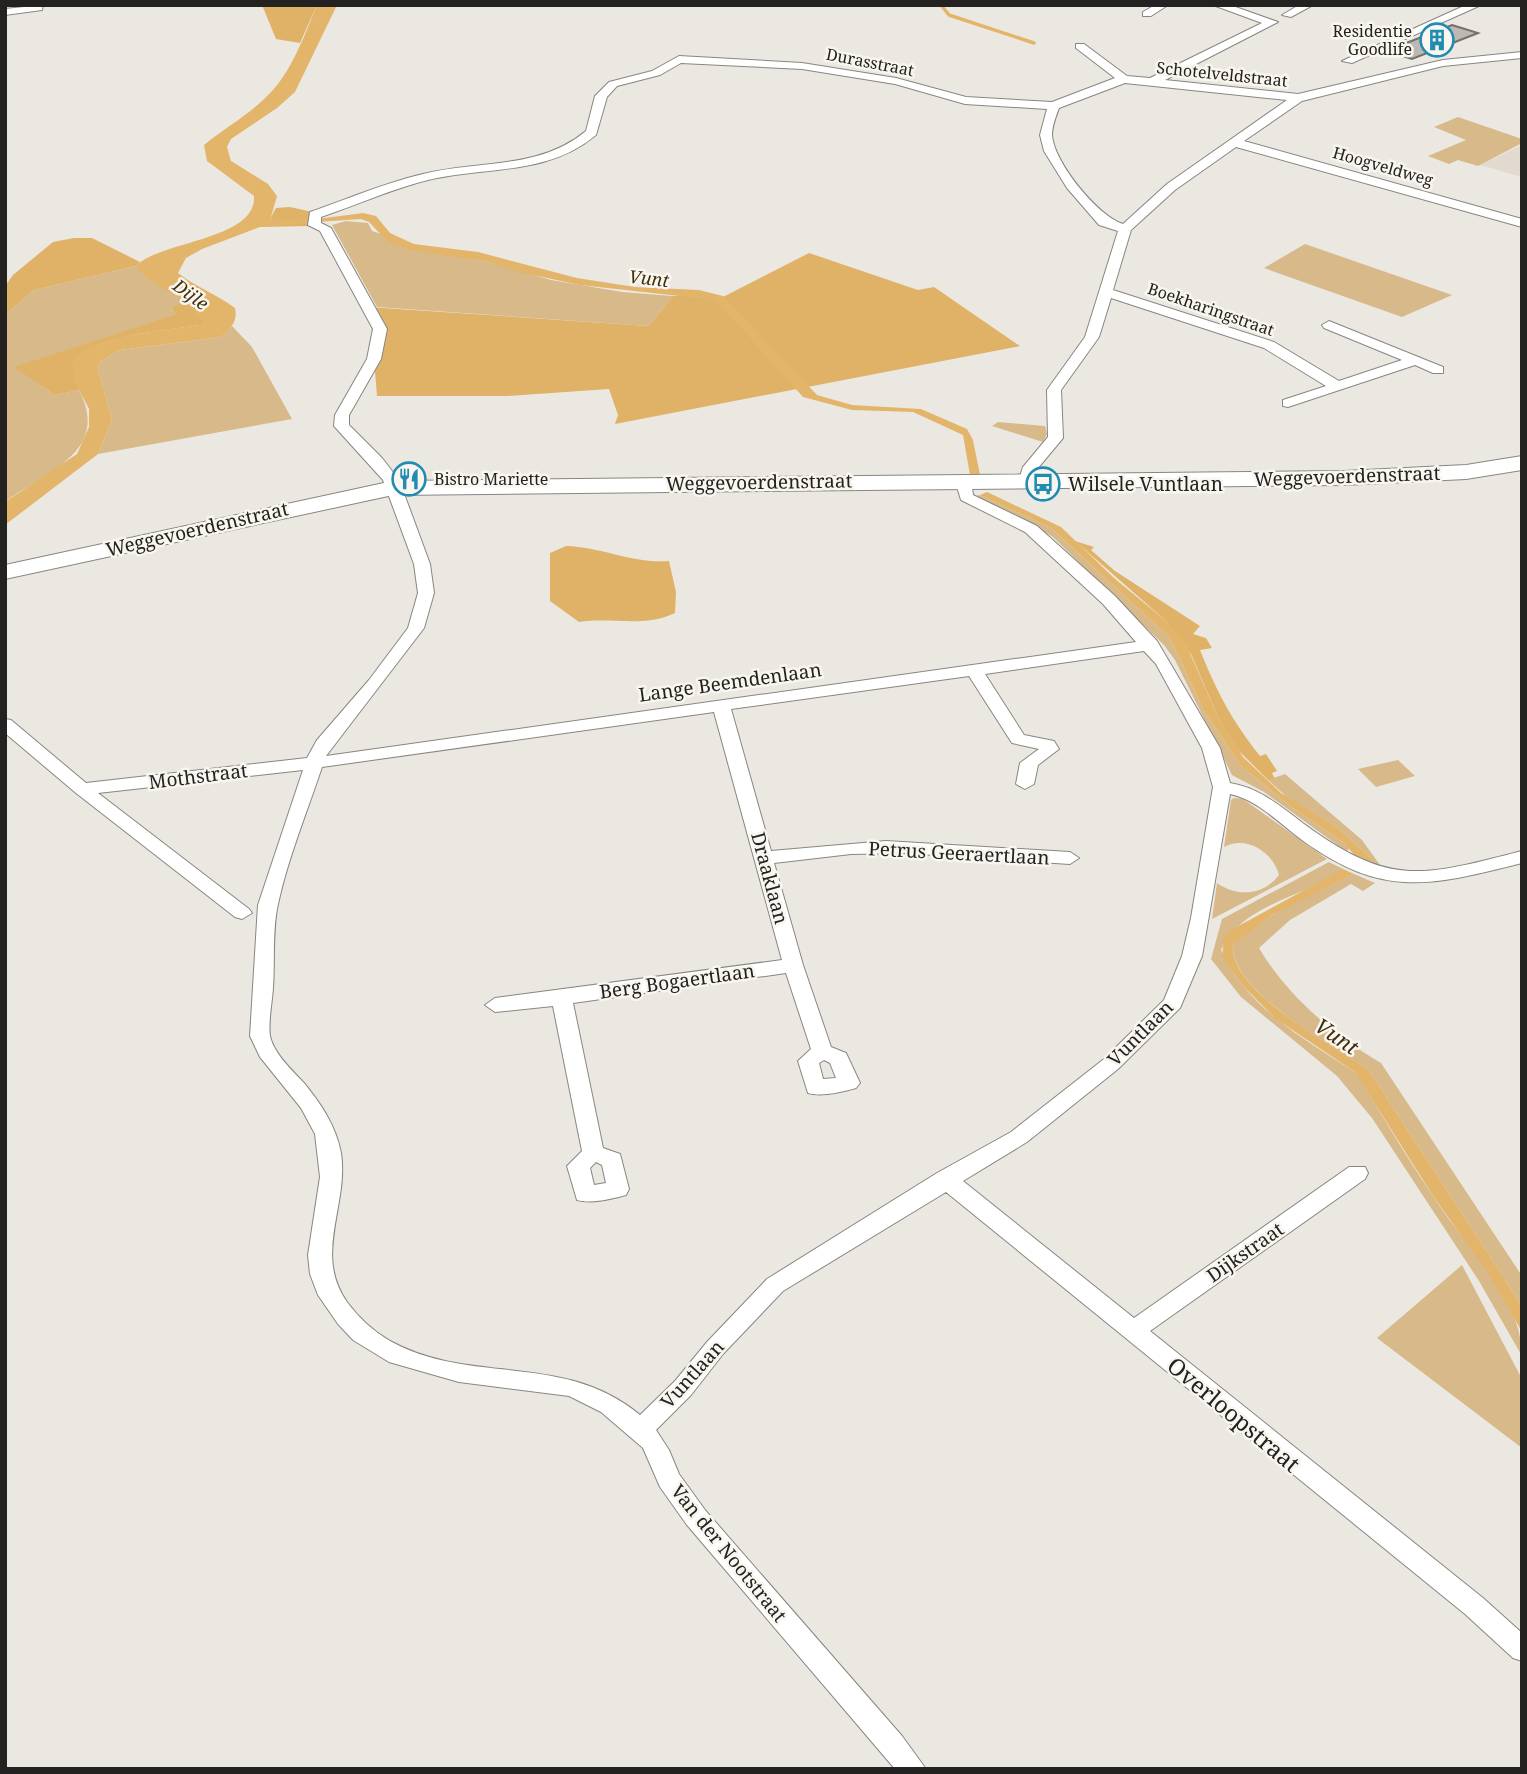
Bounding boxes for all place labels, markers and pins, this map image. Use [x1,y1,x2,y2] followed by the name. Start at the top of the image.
[1333,20,1412,60] place label: Residentie Goodlife
[1418,21,1456,59] building icon: Residentie Goodlife
[390,460,428,498] restaurant icon: Bistro Mariette
[1024,465,1062,503] bus stop icon: Wilsele Vuntlaan
[434,468,548,490] place label: Bistro Mariette
[1068,471,1223,497] place label: Wilsele Vuntlaan

